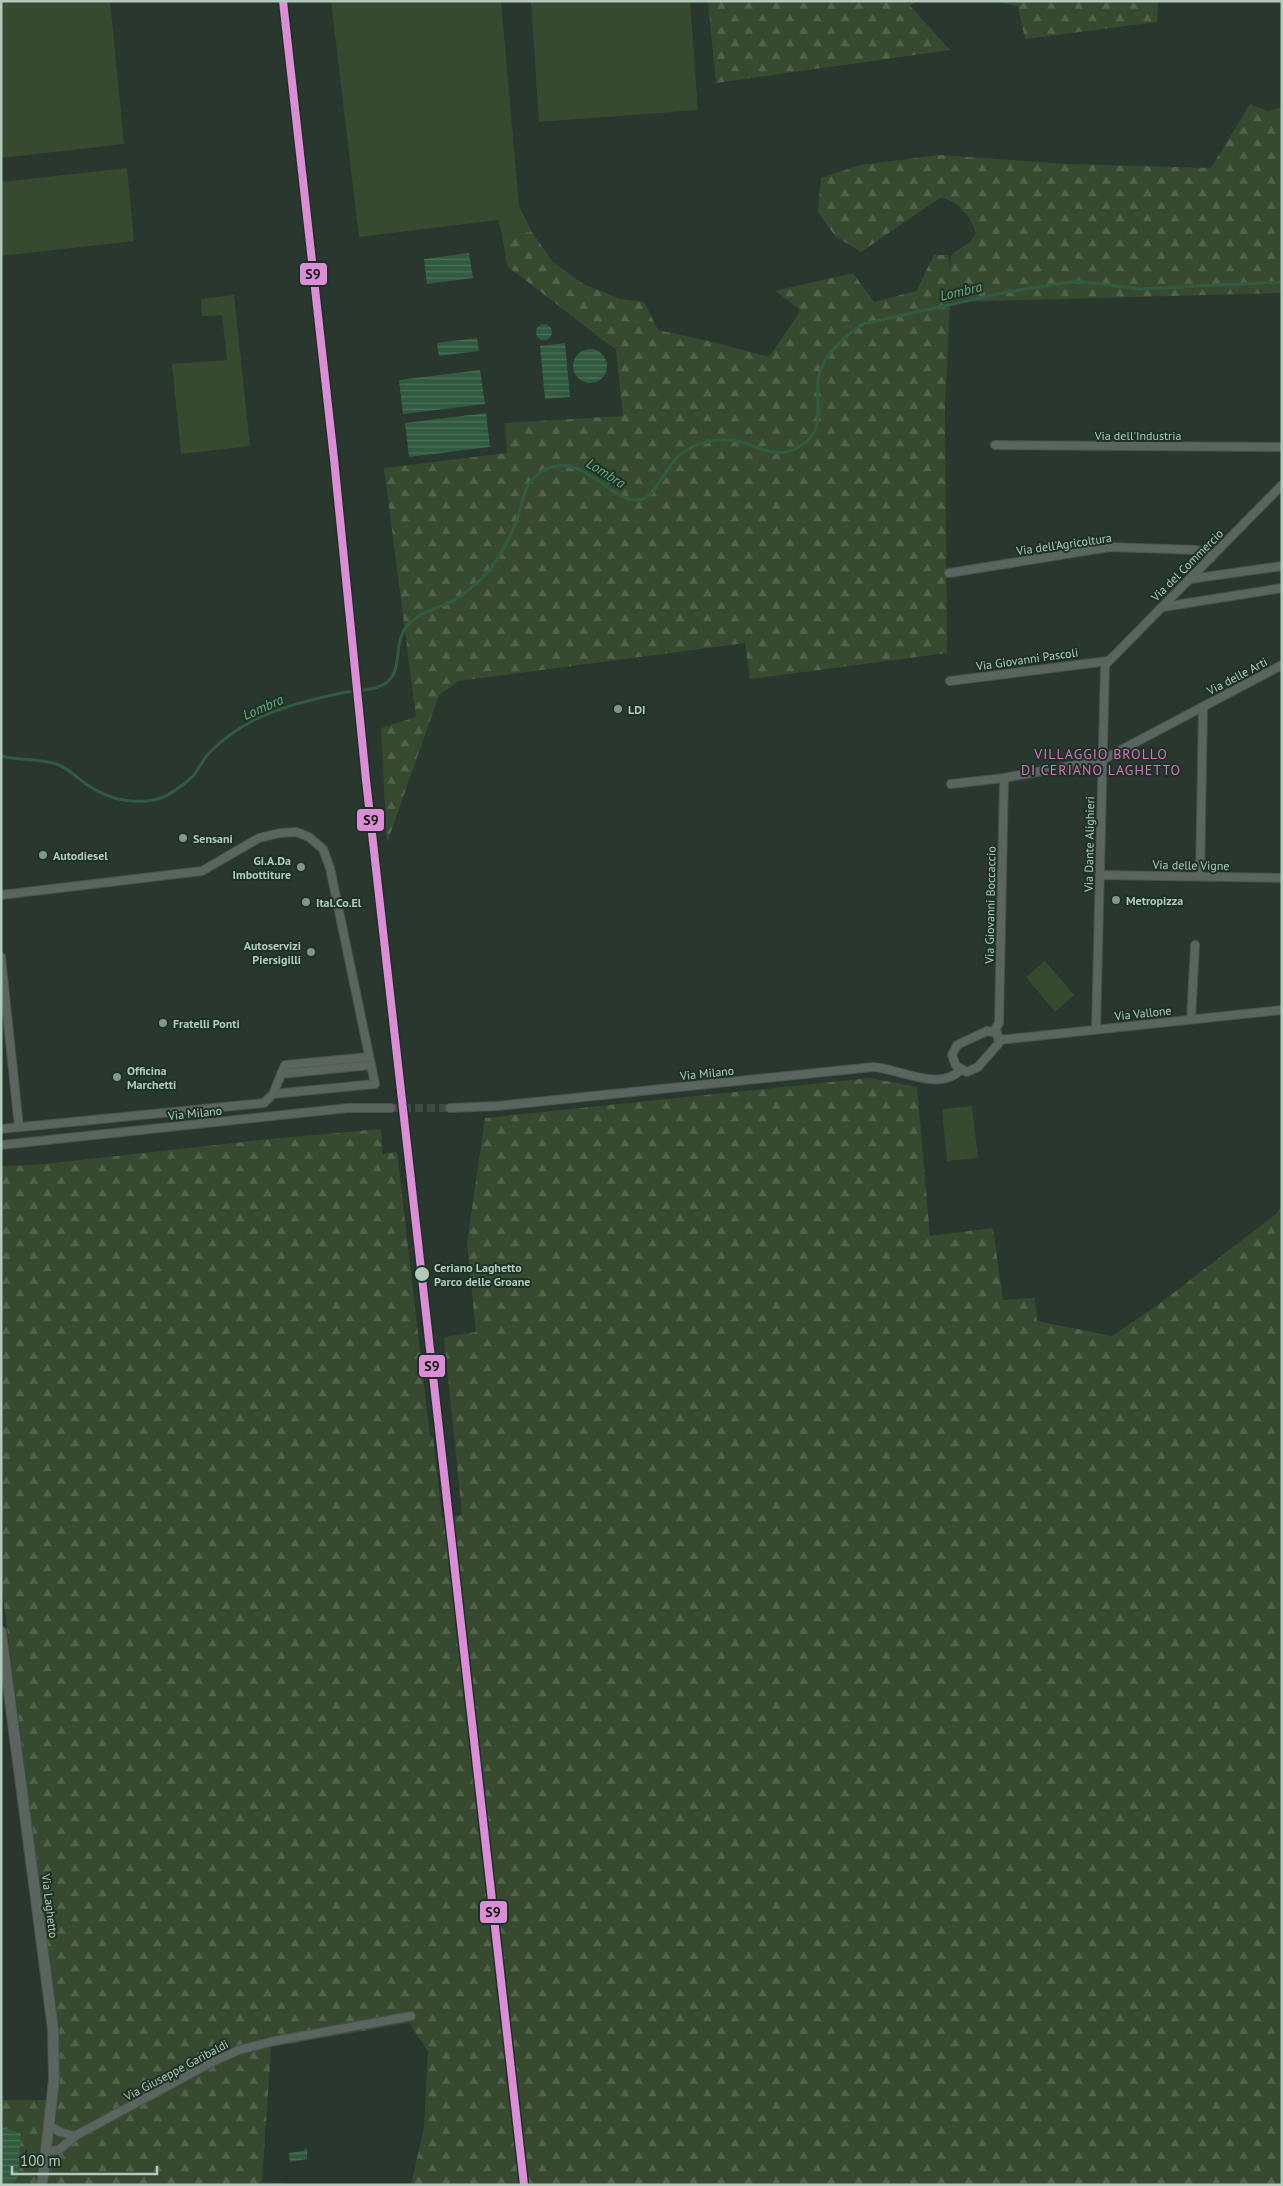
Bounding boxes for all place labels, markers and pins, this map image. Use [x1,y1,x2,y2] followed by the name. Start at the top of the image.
[628,702,645,717] place label: LDI
[612,703,624,715] marker: LDI
[193,831,233,846] place label: Sensani
[177,832,189,844] marker: Sensani
[53,848,108,863] place label: Autodiesel
[37,849,49,861] marker: Autodiesel
[233,853,291,882] place label: Gi.A.Da Imbottiture
[295,861,307,873] marker: Gi.A.Da Imbottiture
[1126,893,1183,908] place label: Metropizza
[1110,894,1122,906] marker: Metropizza
[316,895,362,910] place label: Ital.Co.El
[300,896,312,908] marker: Ital.Co.El
[244,938,301,967] place label: Autoservizi Piersigilli
[305,946,317,958] marker: Autoservizi Piersigilli
[173,1016,240,1031] place label: Fratelli Ponti
[157,1017,169,1029] marker: Fratelli Ponti
[127,1063,176,1092] place label: Officina Marchetti
[111,1071,123,1083] marker: Officina Marchetti
[434,1260,530,1289] place label: Ceriano Laghetto Parco delle Groane
[413,1265,431,1283] marker: Ceriano Laghetto Parco delle Groane

